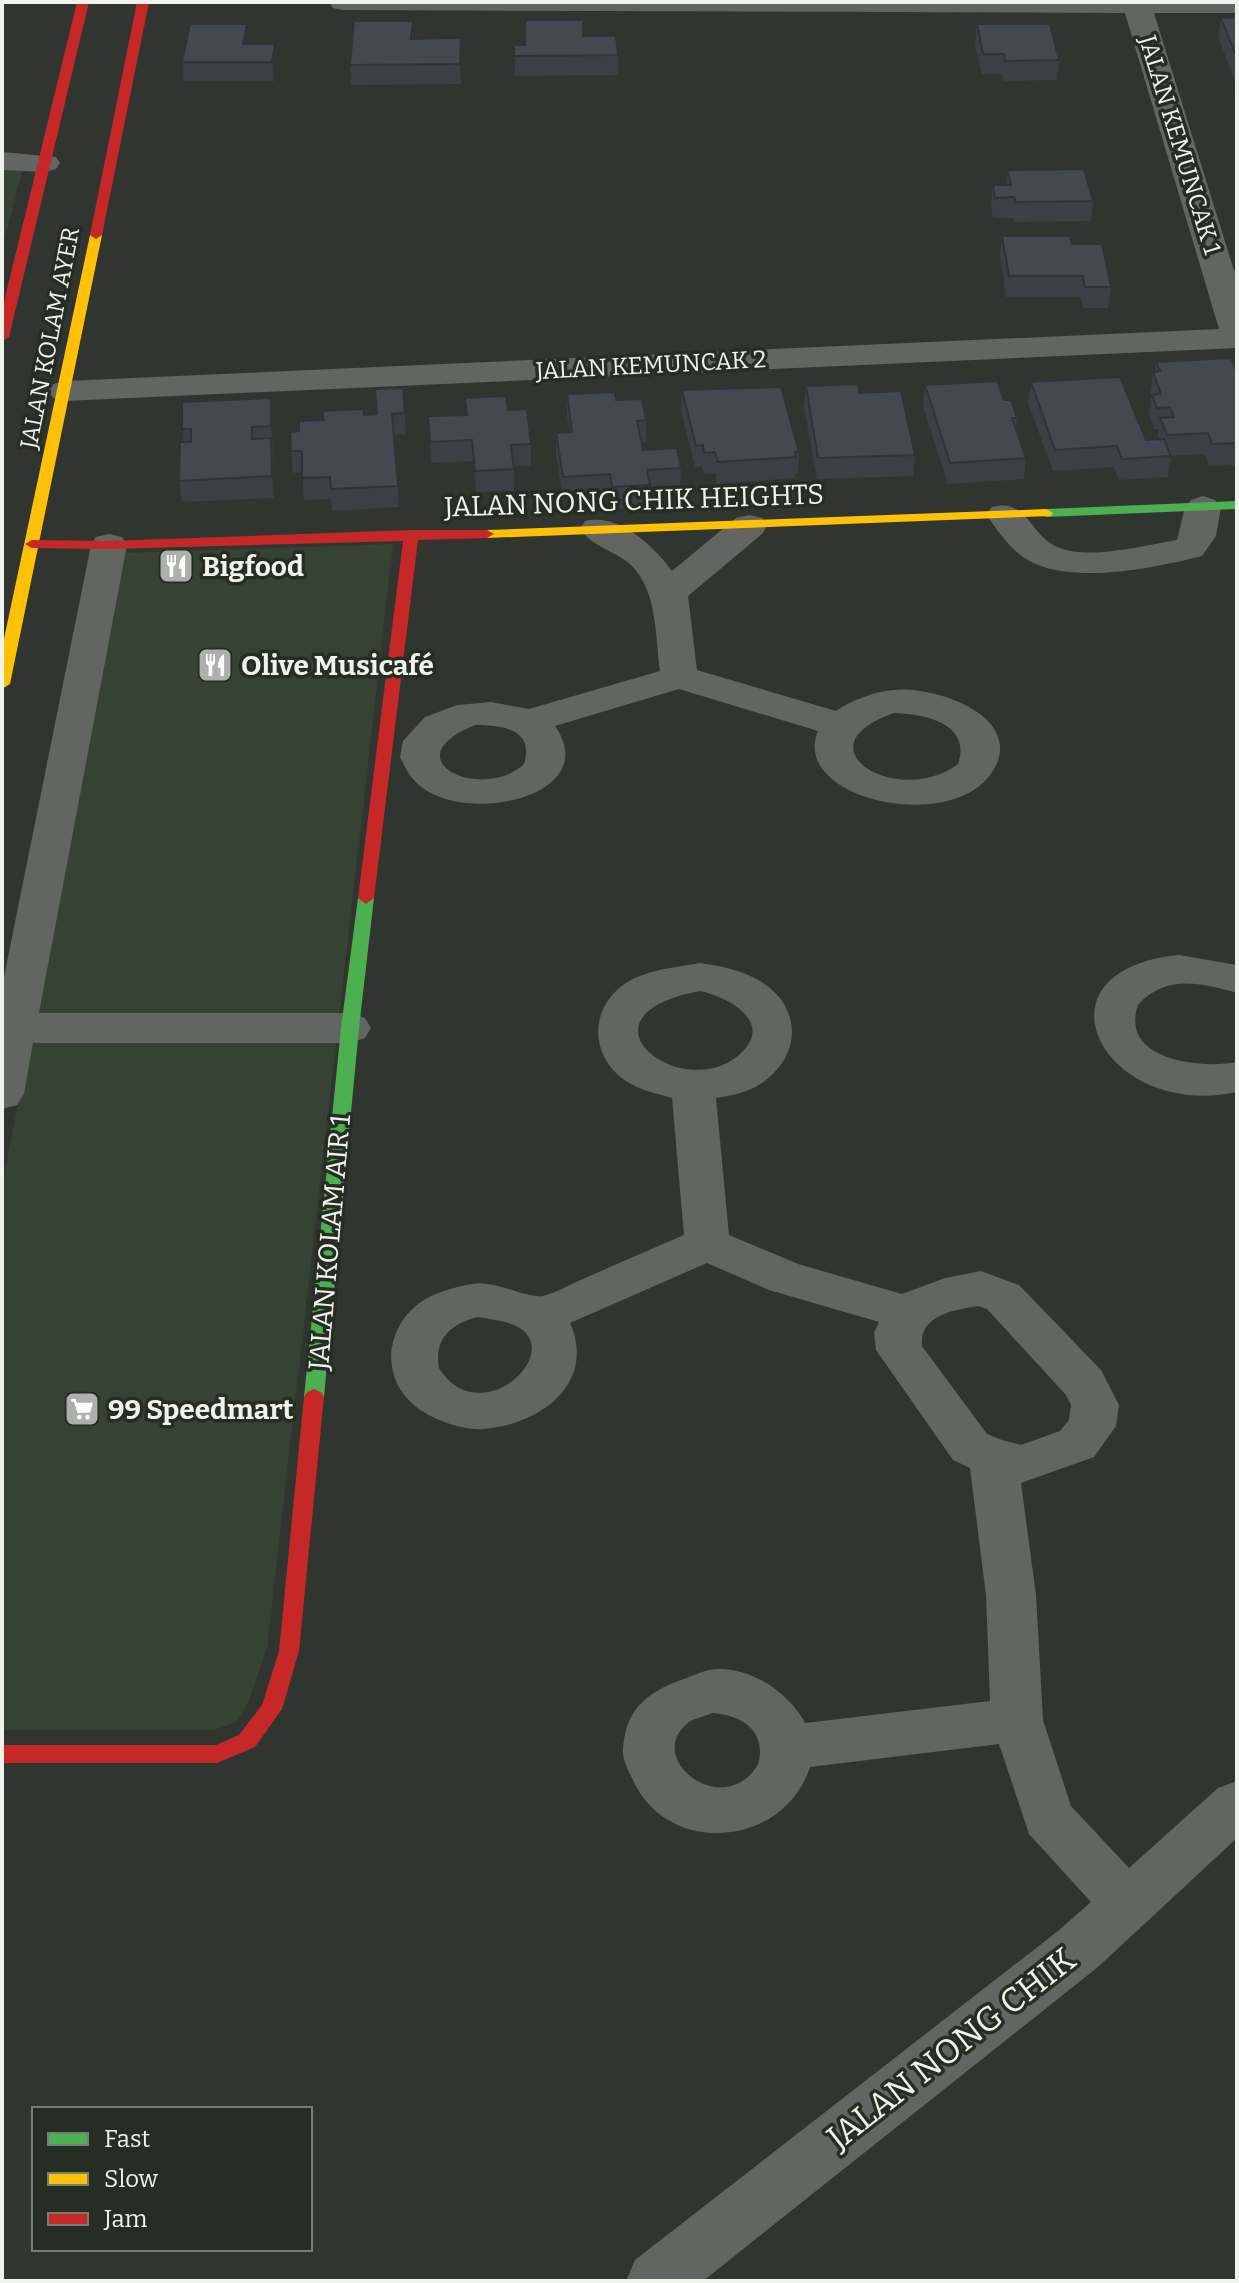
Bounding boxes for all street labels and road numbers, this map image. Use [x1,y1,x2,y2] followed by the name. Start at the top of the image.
[1133,31,1227,258] street label: JALAN KEMUNCAK 1
[15,225,85,452] street label: JALAN KOLAM AYER
[534,345,767,385] street label: JALAN KEMUNCAK 2
[443,477,824,524] street label: JALAN NONG CHIK HEIGHTS
[302,1112,357,1372] street label: JALAN KOLAM AIR 1
[818,1939,1084,2159] street label: JALAN NONG CHIK

